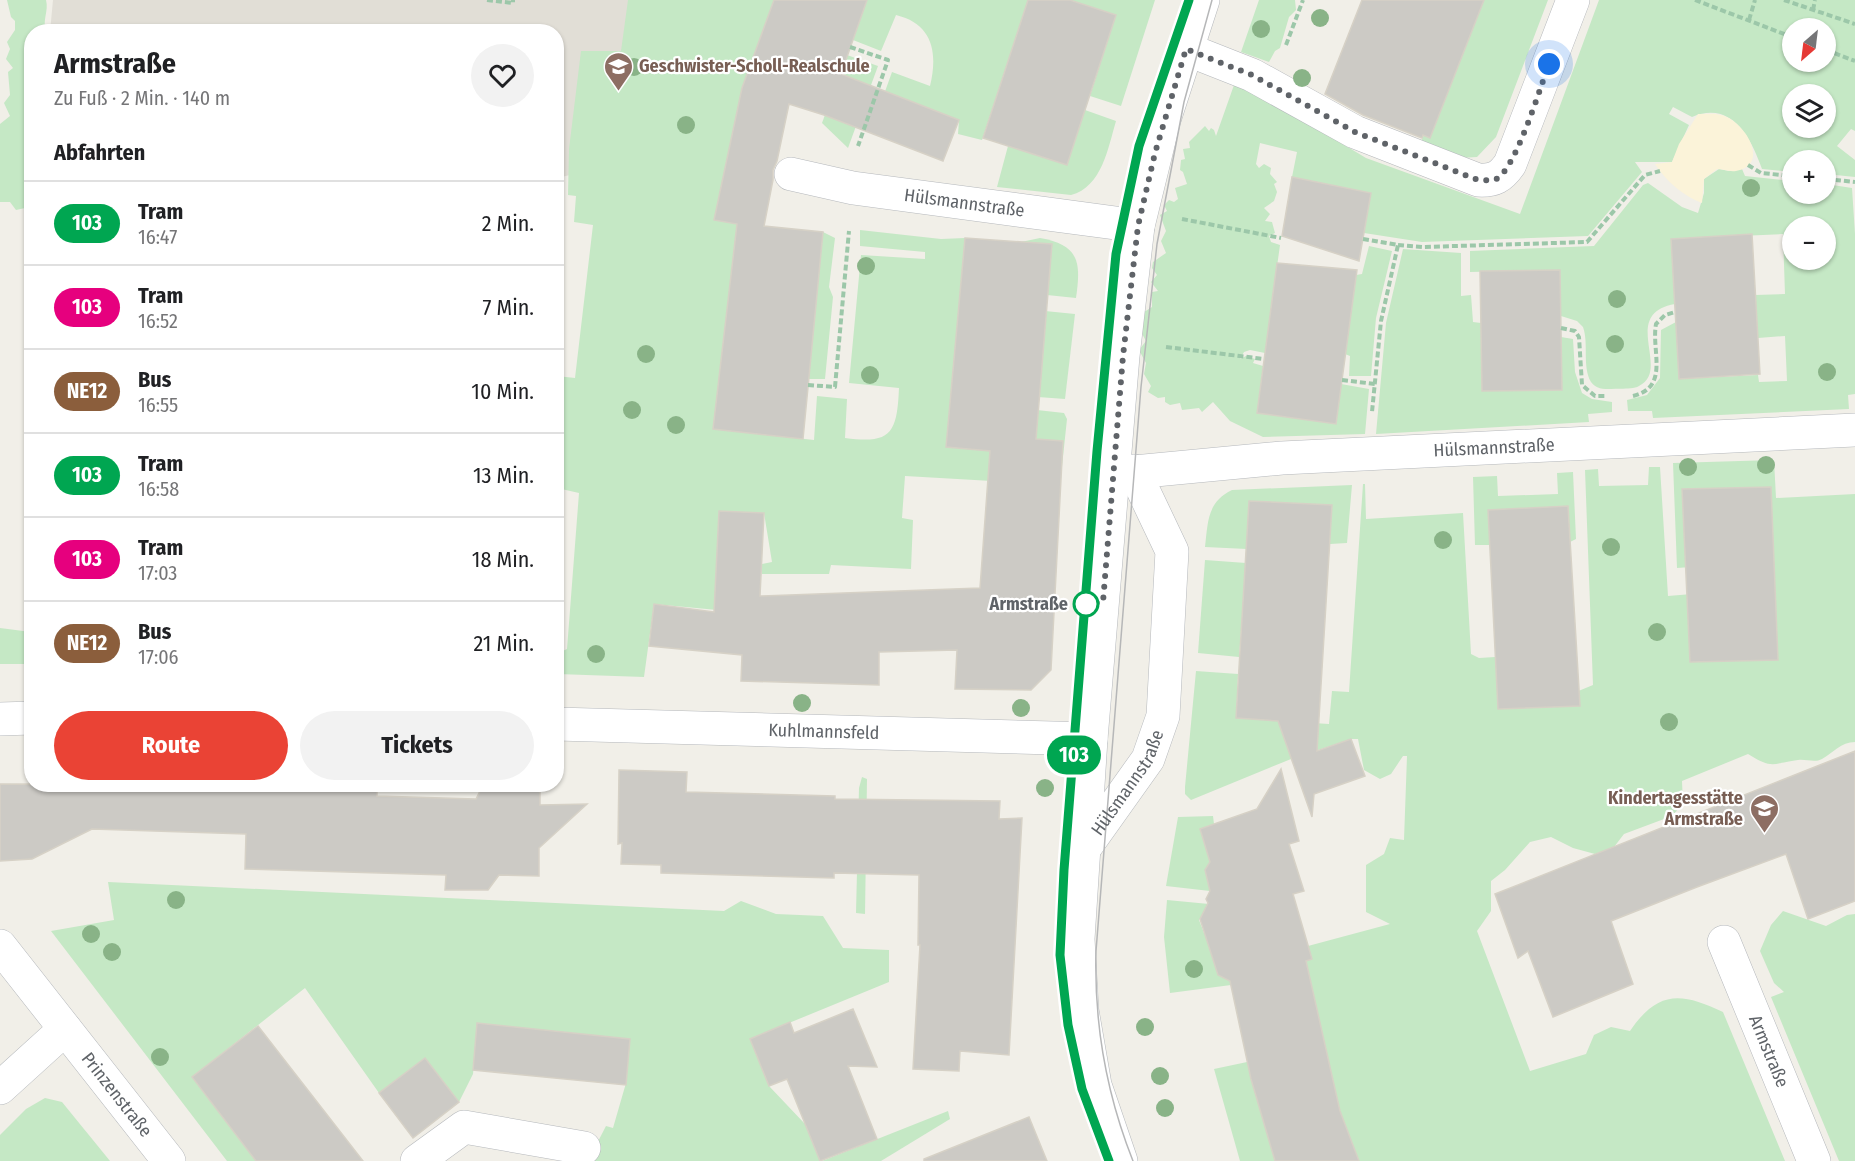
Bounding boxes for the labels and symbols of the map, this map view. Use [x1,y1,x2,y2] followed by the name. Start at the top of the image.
[1782,18,1836,72] north arrow
[1534,49,1564,79] your location
[602,50,634,92] school or university icon: Geschwister-Scholl-Realschule
[639,55,870,77] place label: Geschwister-Scholl-Realschule
[903,184,1026,222] street label: Hülsmannstraße
[1433,434,1555,462] street label: Hülsmannstraße
[1073,591,1099,617] marker: Armstraße
[989,593,1068,615] place label: Armstraße
[768,719,880,744] street label: Kuhlmannsfeld
[1086,727,1168,840] street label: Hülsmannstraße
[1040,736,1108,774] line badge: 103
[1608,787,1743,830] place label: Kindertagesstätte Armstraße
[1748,792,1780,834] school or university icon: Kindertagesstätte Armstraße
[1744,1012,1794,1091] street label: Armstraße
[77,1048,157,1141] street label: Prinzenstraße

